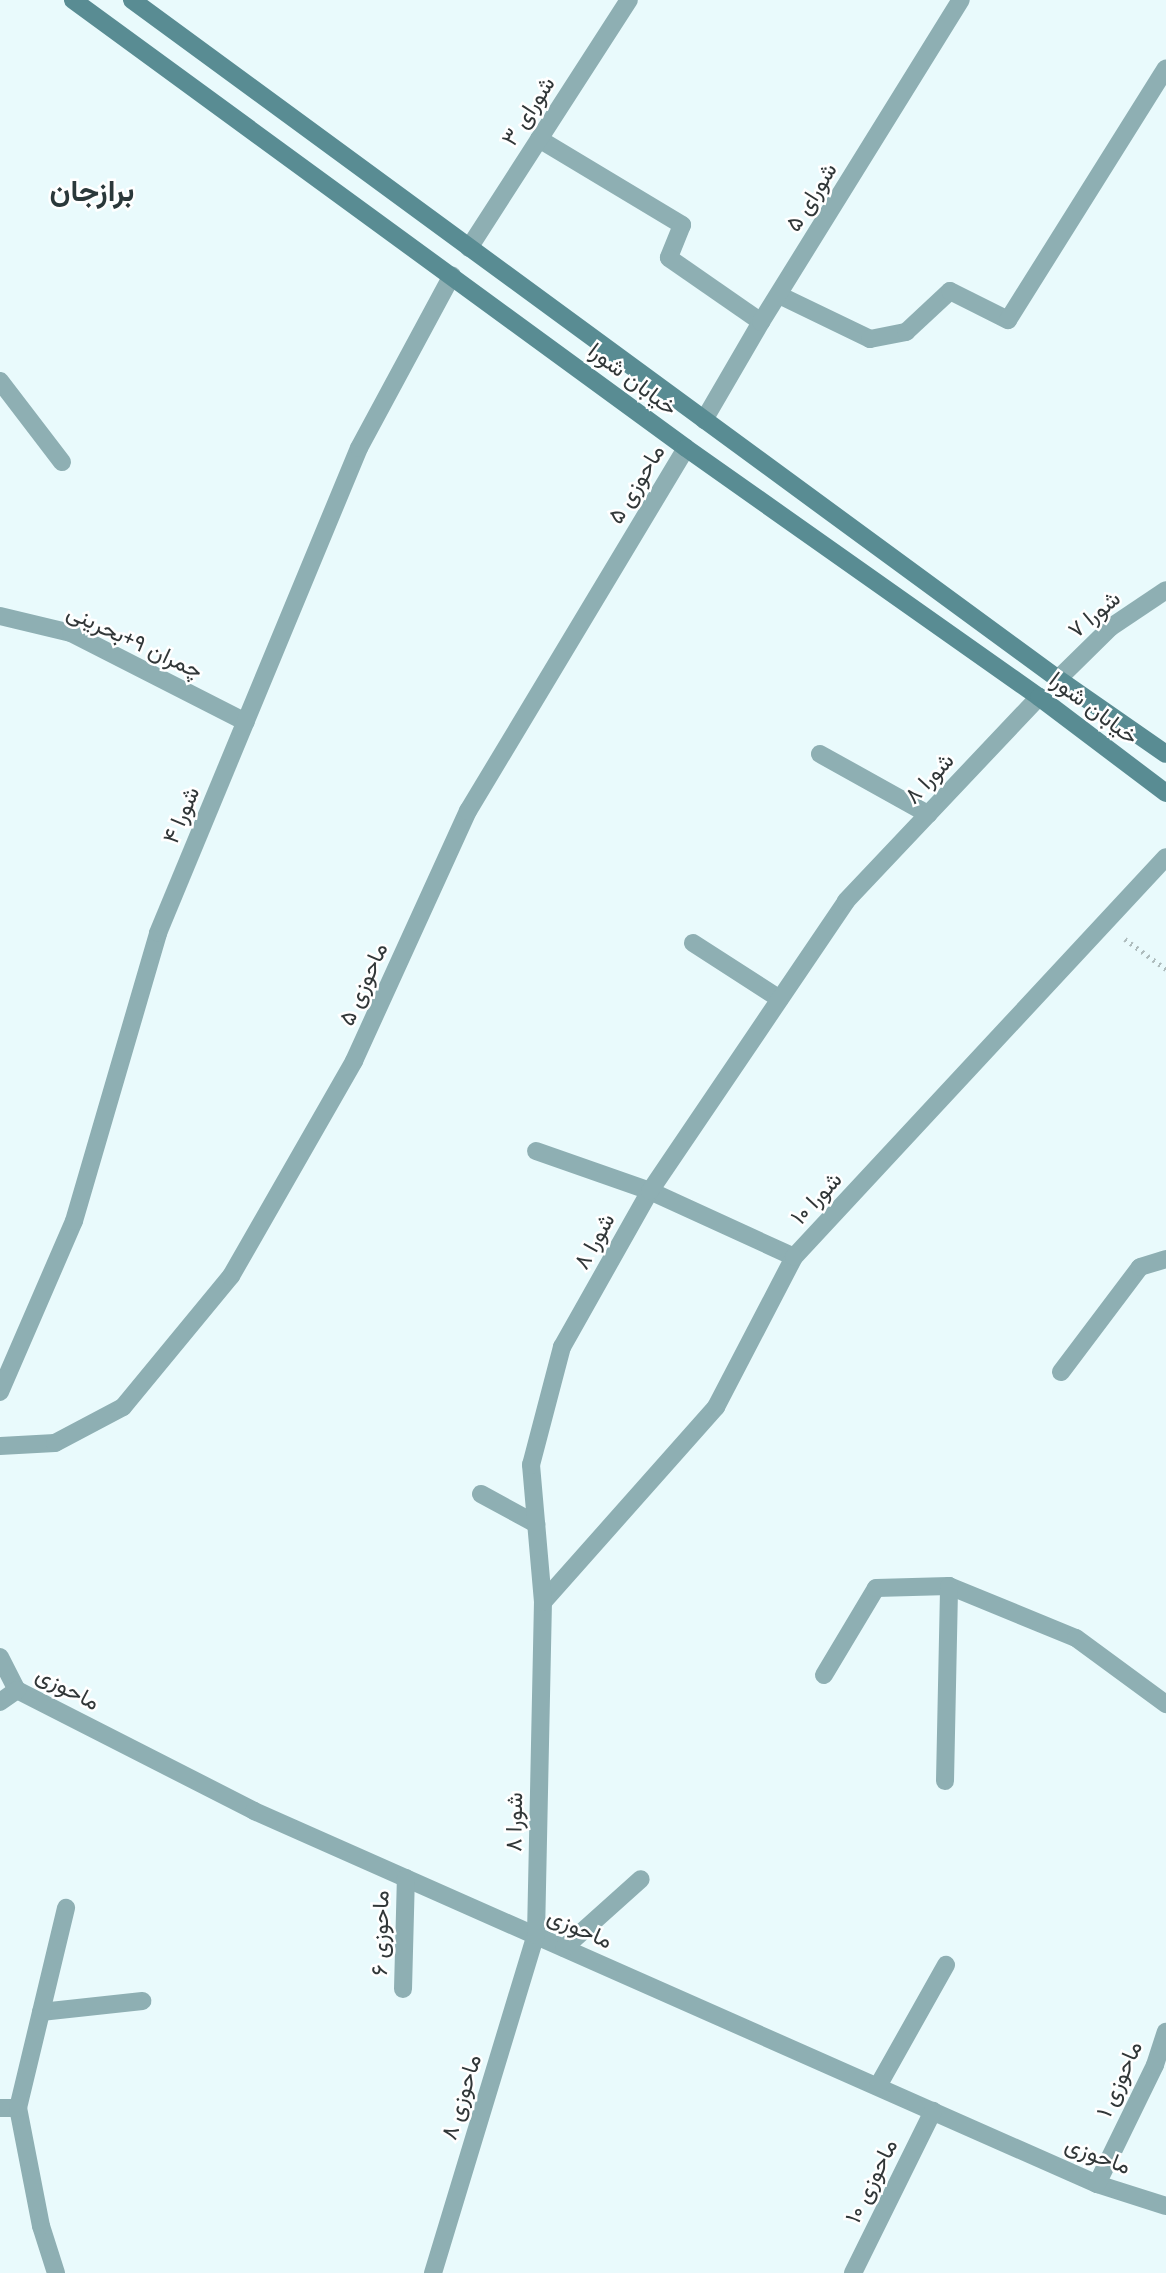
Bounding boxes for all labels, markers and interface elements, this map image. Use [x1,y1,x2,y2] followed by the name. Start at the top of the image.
[495,71,561,151] street label: شورای ۳
[779,157,843,237] street label: شورای ۵
[50,172,134,208] district label: برازجان
[583,337,683,421] street label: خیابان شورا
[602,439,670,529] street label: ماحوزی ۵
[1062,584,1126,644] street label: شورا ۷
[63,597,207,685] street label: چمران ۹+بحرینی
[1044,666,1144,750] street label: خیابان شورا
[899,747,959,809] street label: شورا ۸
[157,782,205,848] street label: شورا ۴
[333,938,393,1030] street label: ماحوزی ۵
[785,1166,847,1230] street label: شورا ۱۰
[567,1208,621,1274] street label: شورا ۸
[31,1660,105,1716] street label: ماحوزی
[500,1792,528,1852] street label: شورا ۸
[365,1890,395,1976] street label: ماحوزی ۶
[543,1902,617,1954] street label: ماحوزی
[1090,2036,1148,2122] street label: ماحوزی ۱
[435,2051,487,2143] street label: ماحوزی ۸
[1061,2130,1135,2180] street label: ماحوزی
[839,2134,903,2228] street label: ماحوزی ۱۰

